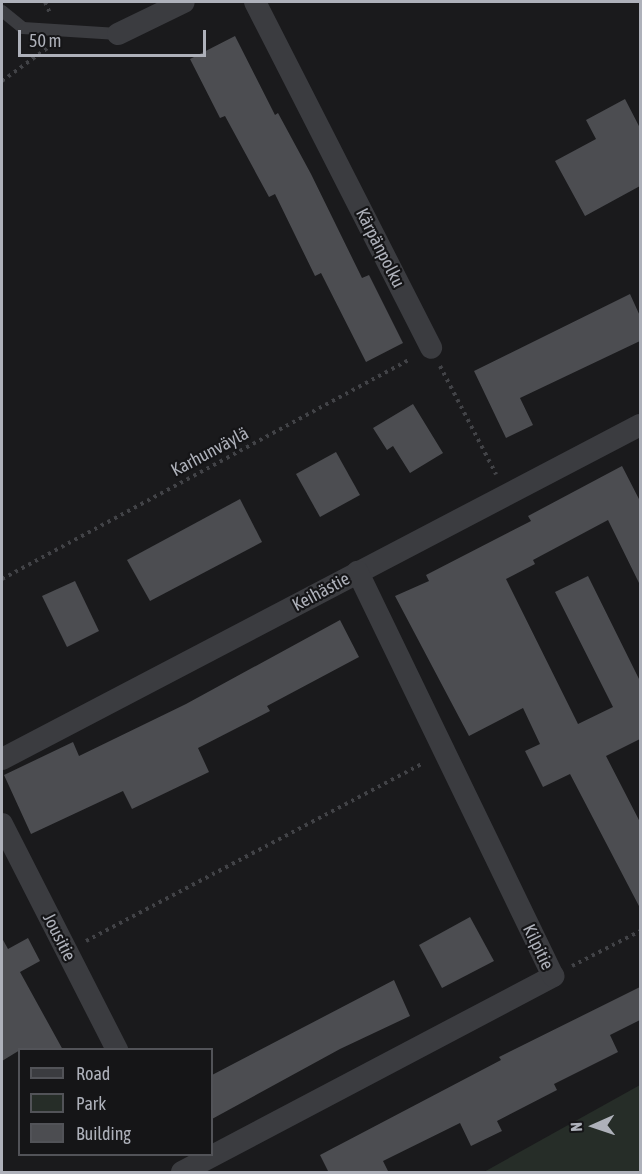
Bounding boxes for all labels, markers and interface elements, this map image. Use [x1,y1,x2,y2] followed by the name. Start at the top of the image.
[21,18,208,56] scale bar
[29,30,61,51] text: 50 m
[351,205,409,291] street label: Kärpänpolku
[168,423,252,481] street label: Karhunväylä
[289,568,353,616] street label: Keihästie
[38,909,80,965] street label: Jousitie
[518,921,558,973] street label: Kilpitie
[18,1048,213,1156] legend
[76,1063,110,1084] text: Road
[76,1093,106,1114] text: Park
[564,1096,624,1156] north arrow
[567,1122,585,1132] text: N
[76,1123,131,1144] text: Building

